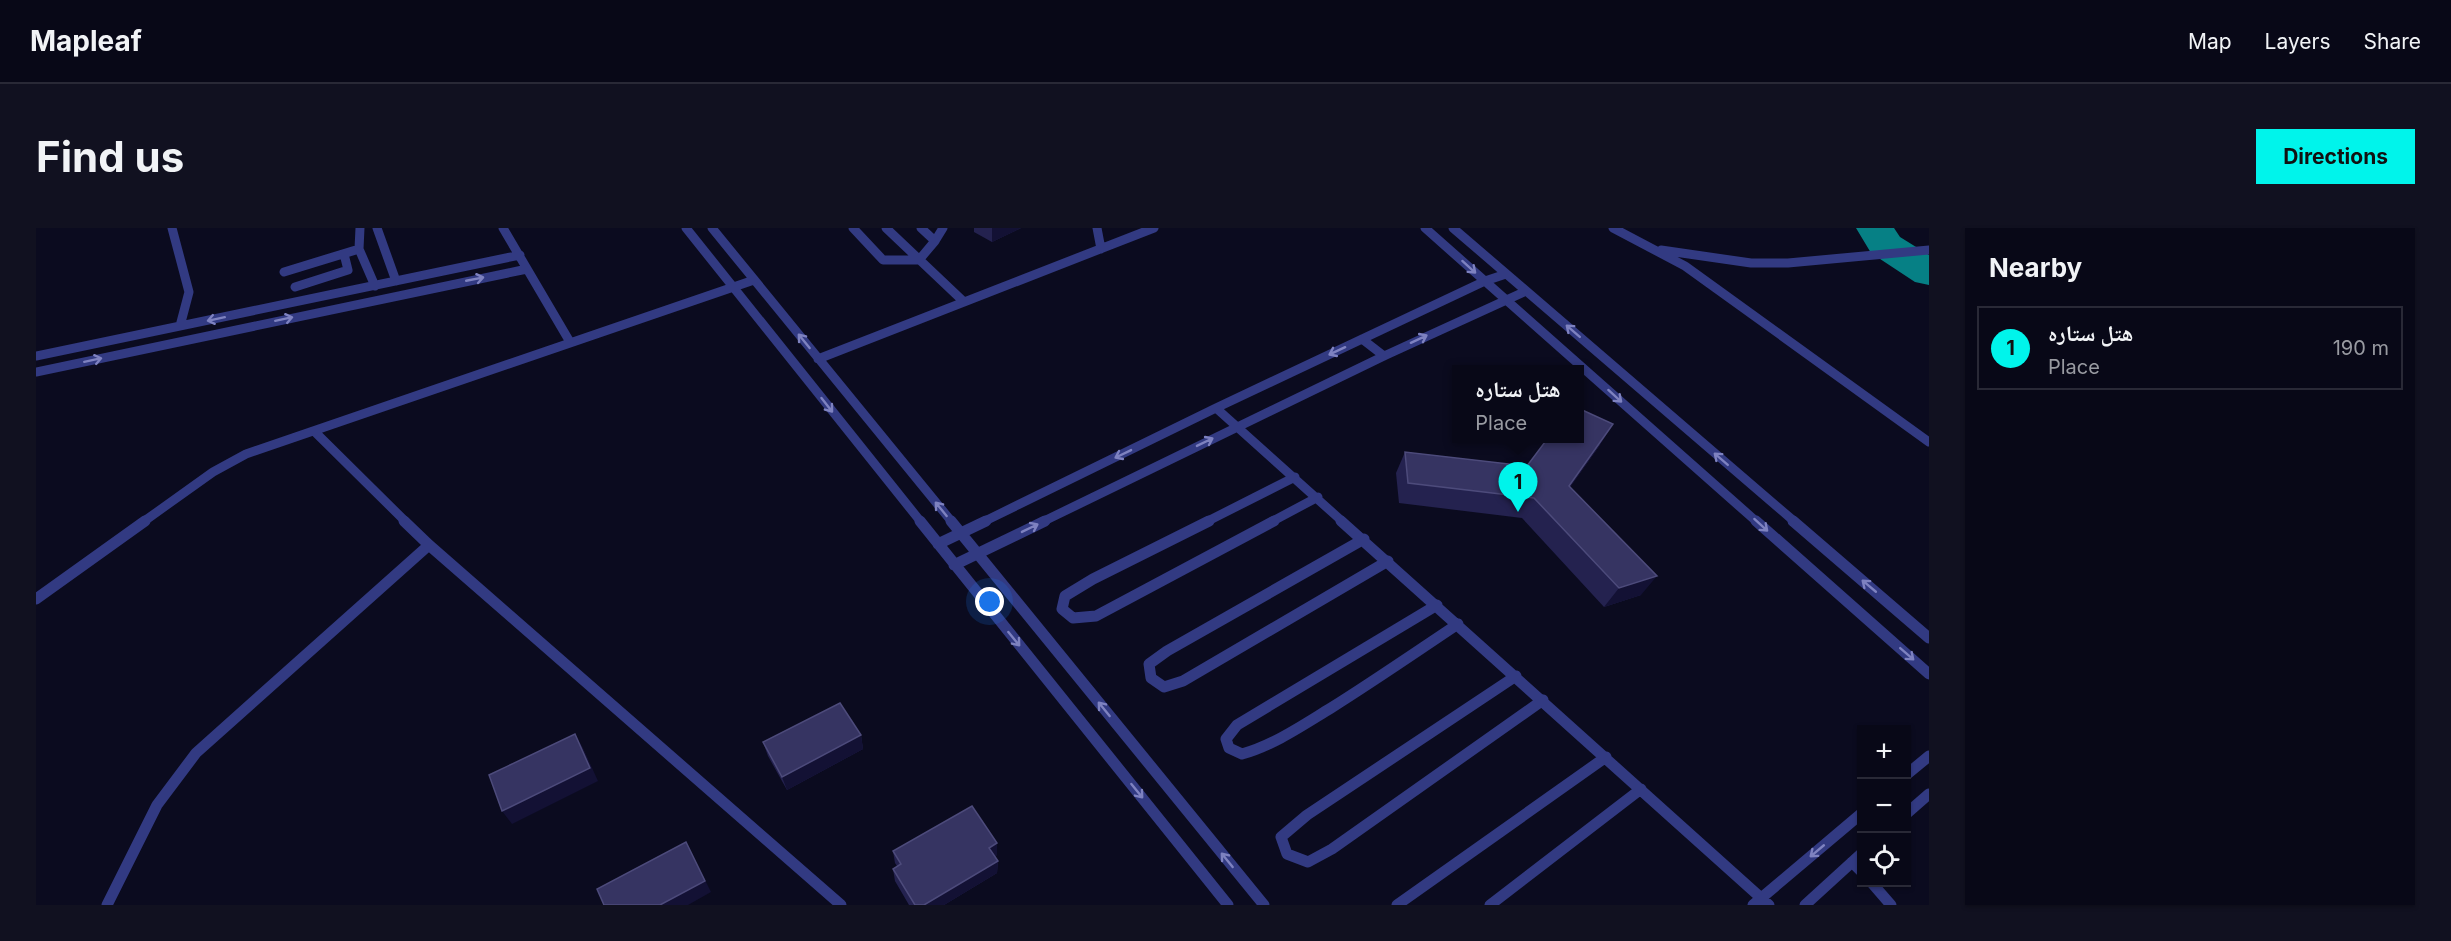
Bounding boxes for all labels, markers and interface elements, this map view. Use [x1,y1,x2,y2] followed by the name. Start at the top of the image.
[30,24,142,58] text: Mapleaf
[2188,29,2232,54] text: Map
[2265,29,2331,54] text: Layers
[2364,29,2421,54] text: Share
[2256,129,2415,184] button: Directions
[36,131,184,182] text: Find us
[1989,252,2082,283] text: Nearby
[1461,260,1476,274] one-way arrow
[465,273,484,284] one-way arrow
[274,313,293,325] one-way arrow
[206,314,226,325] one-way arrow
[2048,320,2133,346] text: هتل ستاره
[1565,325,1581,338] one-way arrow
[1409,333,1427,345] one-way arrow
[797,334,811,349] one-way arrow
[2006,336,2015,360] text: 1
[2333,336,2389,360] text: 190 m
[1328,345,1346,357] one-way arrow
[84,353,103,365] one-way arrow
[2048,355,2100,379] text: Place
[1452,365,1584,443] popup
[1475,376,1561,402] text: هتل ستاره
[1607,389,1622,403] one-way arrow
[820,397,833,413] one-way arrow
[1475,411,1527,435] text: Place
[1196,436,1214,447] one-way arrow
[1115,448,1133,460] one-way arrow
[1714,452,1729,466] one-way arrow
[1498,462,1538,512] pin: 1
[934,501,947,517] one-way arrow
[1753,518,1768,532] one-way arrow
[1021,521,1039,533] one-way arrow
[1862,579,1877,593] one-way arrow
[975,587,1004,616] your location
[1008,631,1021,647] one-way arrow
[1899,647,1914,661] one-way arrow
[1097,701,1110,717] one-way arrow
[1857,725,1911,887] map controls
[1857,725,1911,779] button: +
[1857,779,1911,833] button: −
[1130,783,1143,799] one-way arrow
[1857,833,1911,887] button: locate
[1810,844,1825,858] one-way arrow
[1220,853,1234,868] one-way arrow

